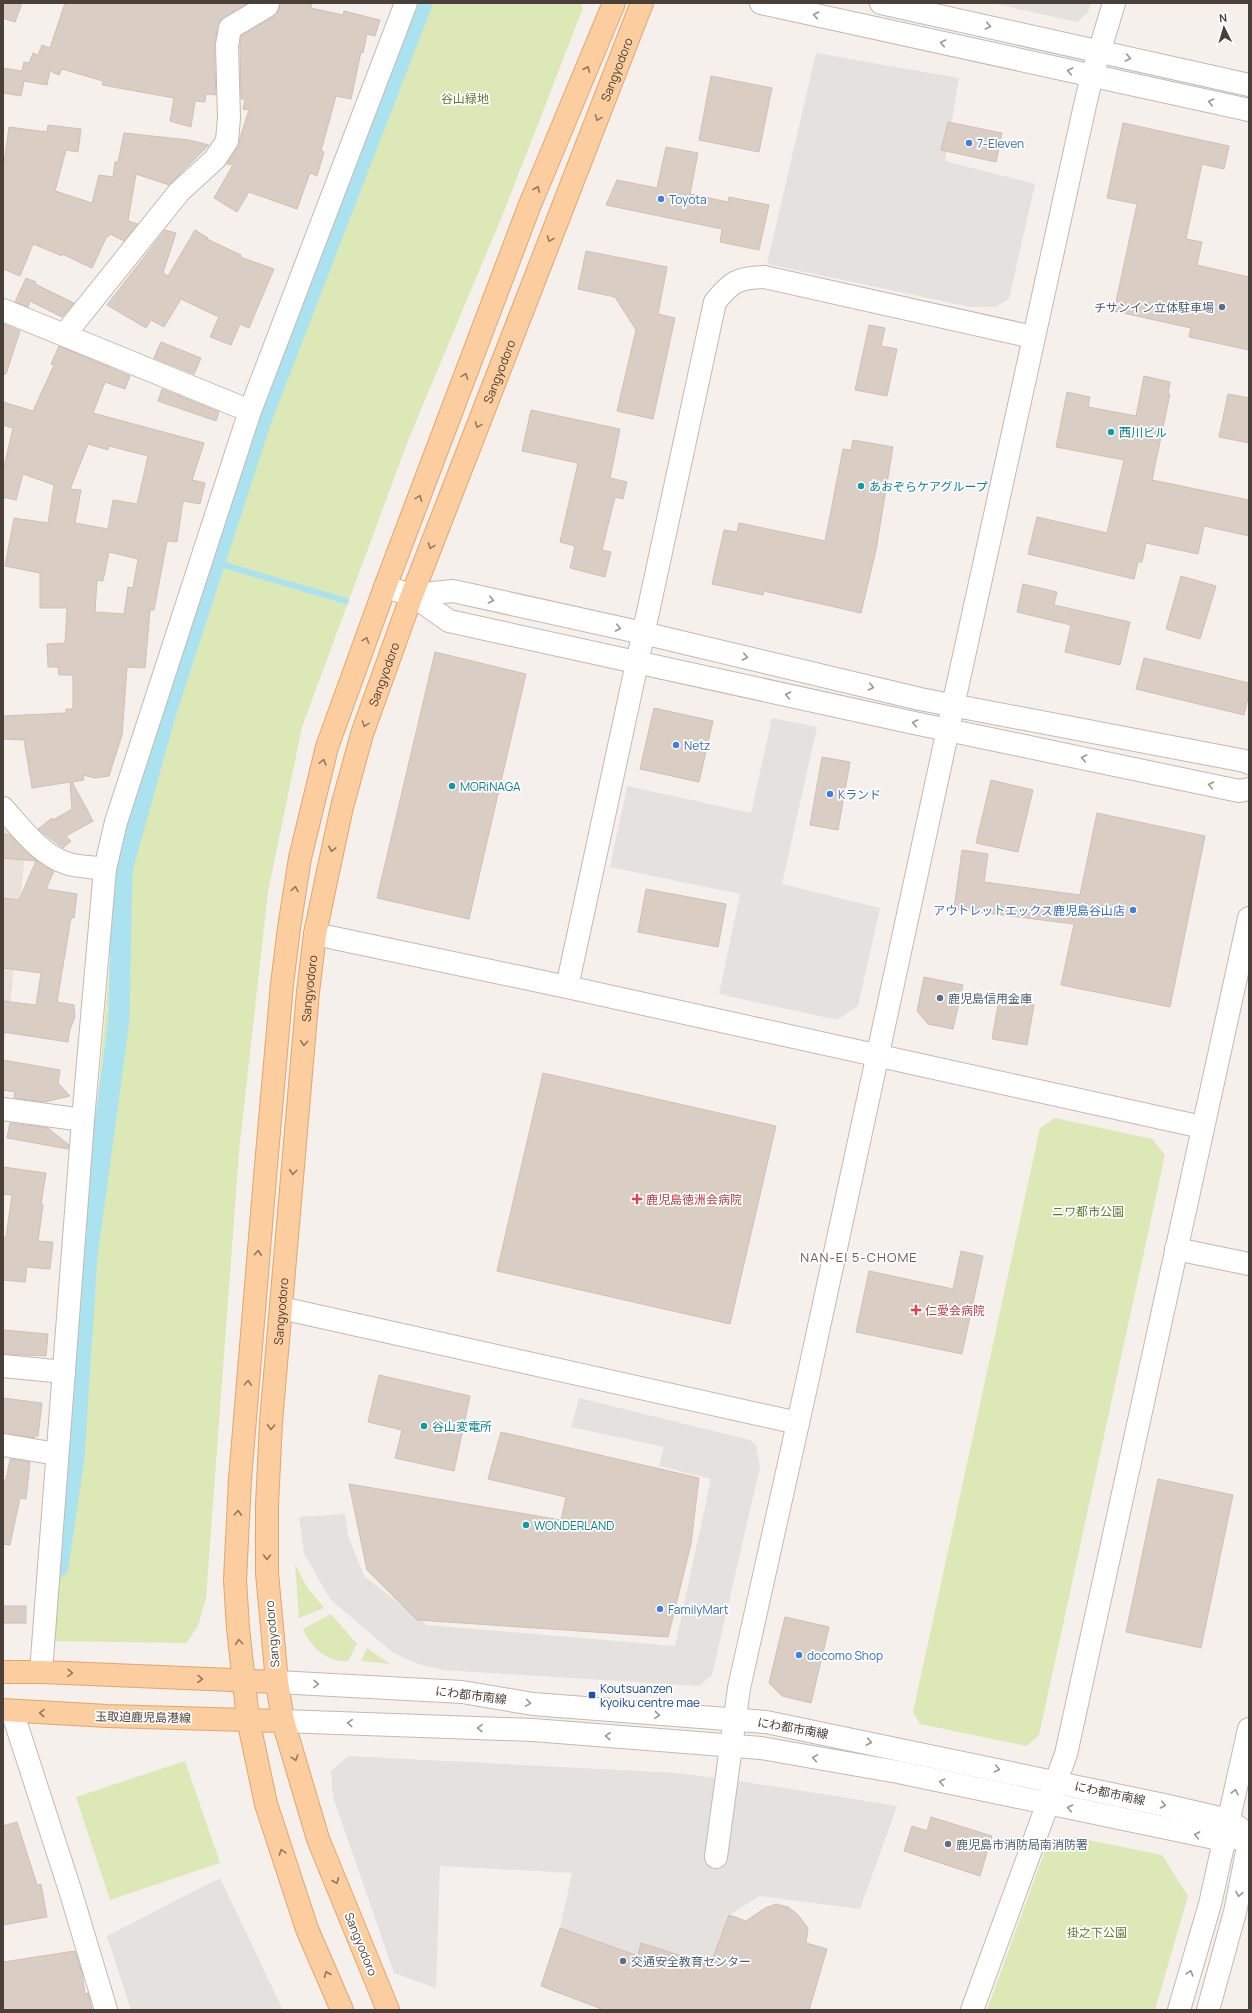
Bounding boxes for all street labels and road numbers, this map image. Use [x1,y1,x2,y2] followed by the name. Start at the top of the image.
[596,35,636,104] street label: Sangyodoro
[479,337,519,406] street label: Sangyodoro
[364,640,403,709] street label: Sangyodoro
[297,954,321,1023] street label: Sangyodoro
[269,1277,292,1345] street label: Sangyodoro
[261,1600,283,1668] street label: Sangyodoro
[434,1682,508,1708] street label: にわ都市南線
[95,1708,191,1726] street label: 玉取迫鹿児島港線
[756,1713,830,1743] street label: にわ都市南線
[1073,1777,1147,1809] street label: にわ都市南線
[341,1910,381,1978] street label: Sangyodoro

